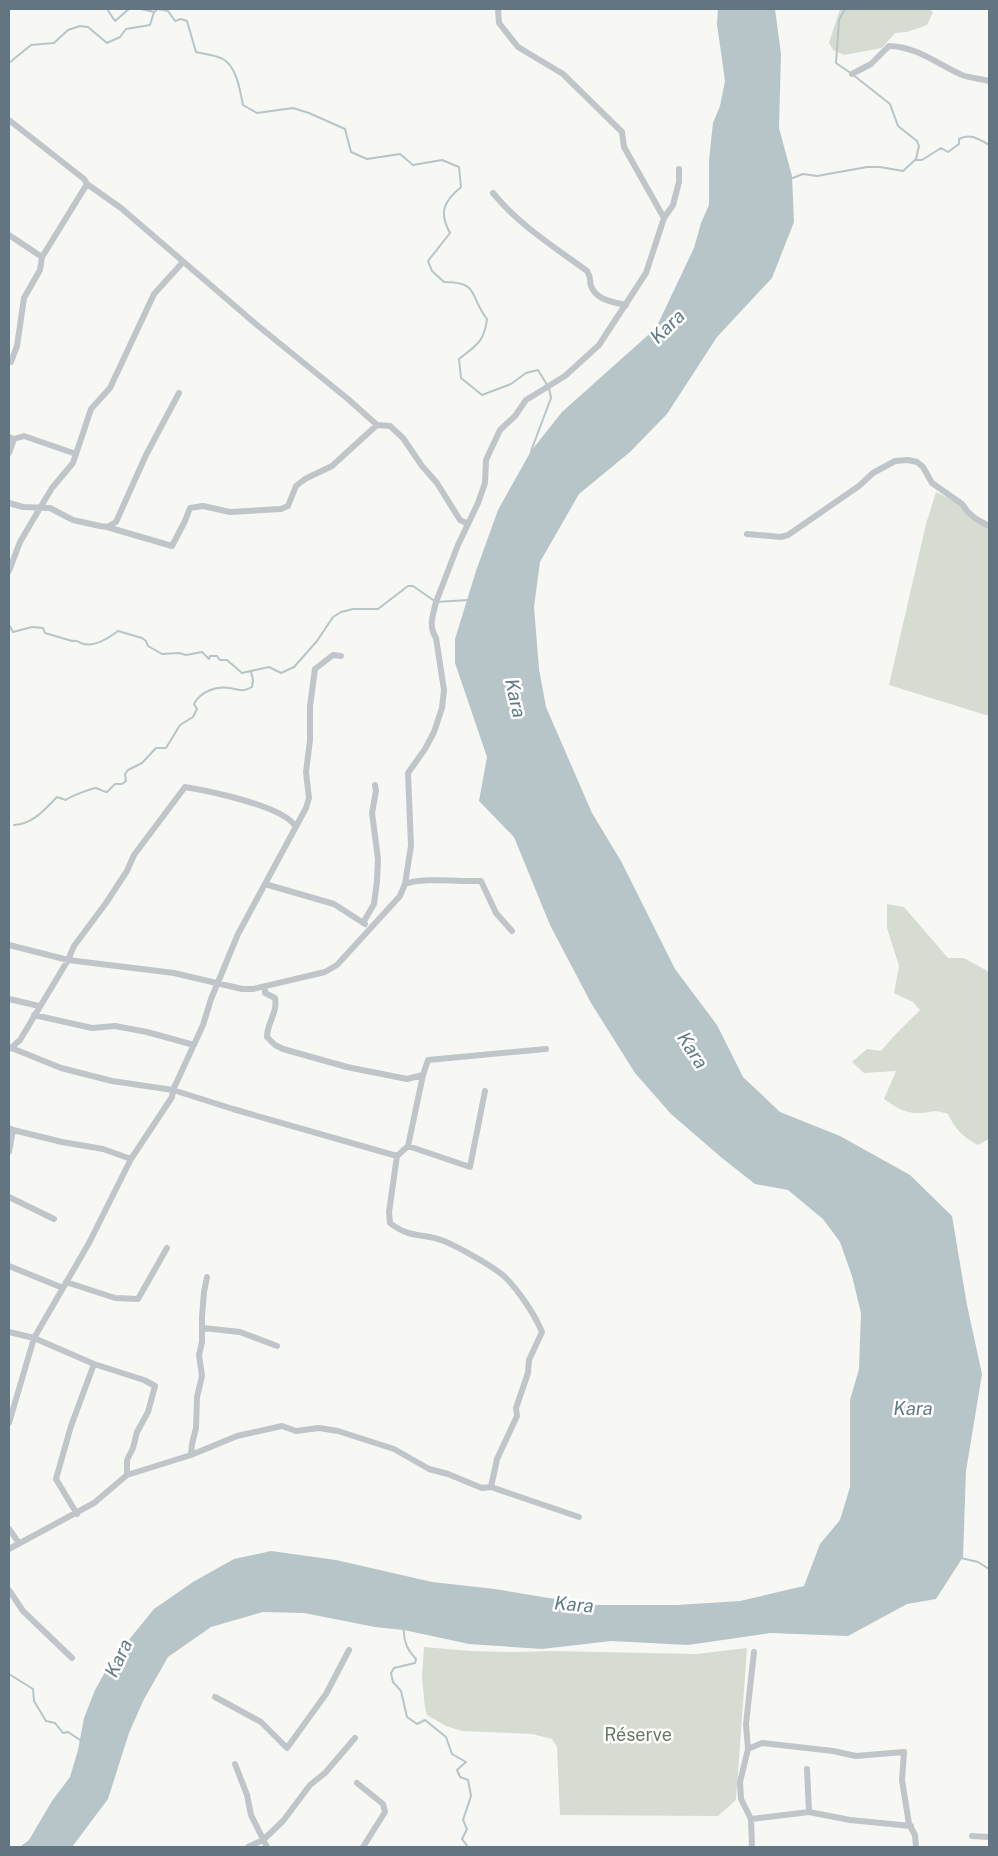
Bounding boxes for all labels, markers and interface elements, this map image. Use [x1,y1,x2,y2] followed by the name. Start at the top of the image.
[645,304,689,348] water label: Kara
[501,676,531,720] water label: Kara
[673,1027,713,1073] water label: Kara
[893,1397,933,1419] water label: Kara
[553,1591,595,1617] water label: Kara
[100,1635,136,1681] water label: Kara
[604,1724,672,1745] park label: Réserve

